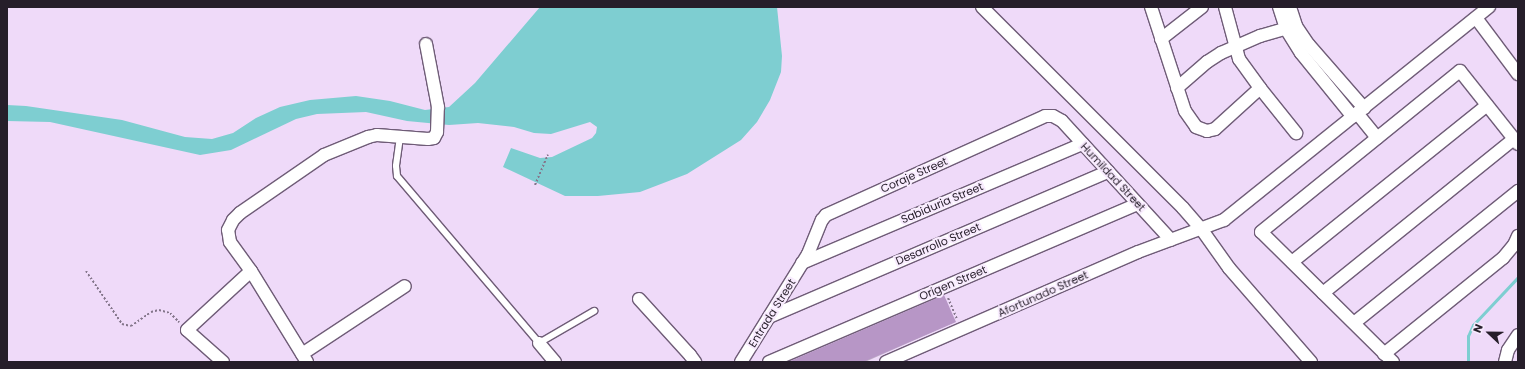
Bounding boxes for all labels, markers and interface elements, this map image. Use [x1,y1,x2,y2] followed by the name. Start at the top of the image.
[1078,140,1148,214] street label: Humildad Street
[879,154,949,196] street label: Coraje Street
[899,180,985,226] street label: Sabiduria Street
[894,220,982,268] street label: Desarrollo Street
[917,263,989,303] street label: Origen Street
[996,268,1090,320] street label: Afortunado Street
[746,276,798,350] street label: Entrada Street
[1469,313,1509,353] north arrow
[1469,322,1487,335] text: N

